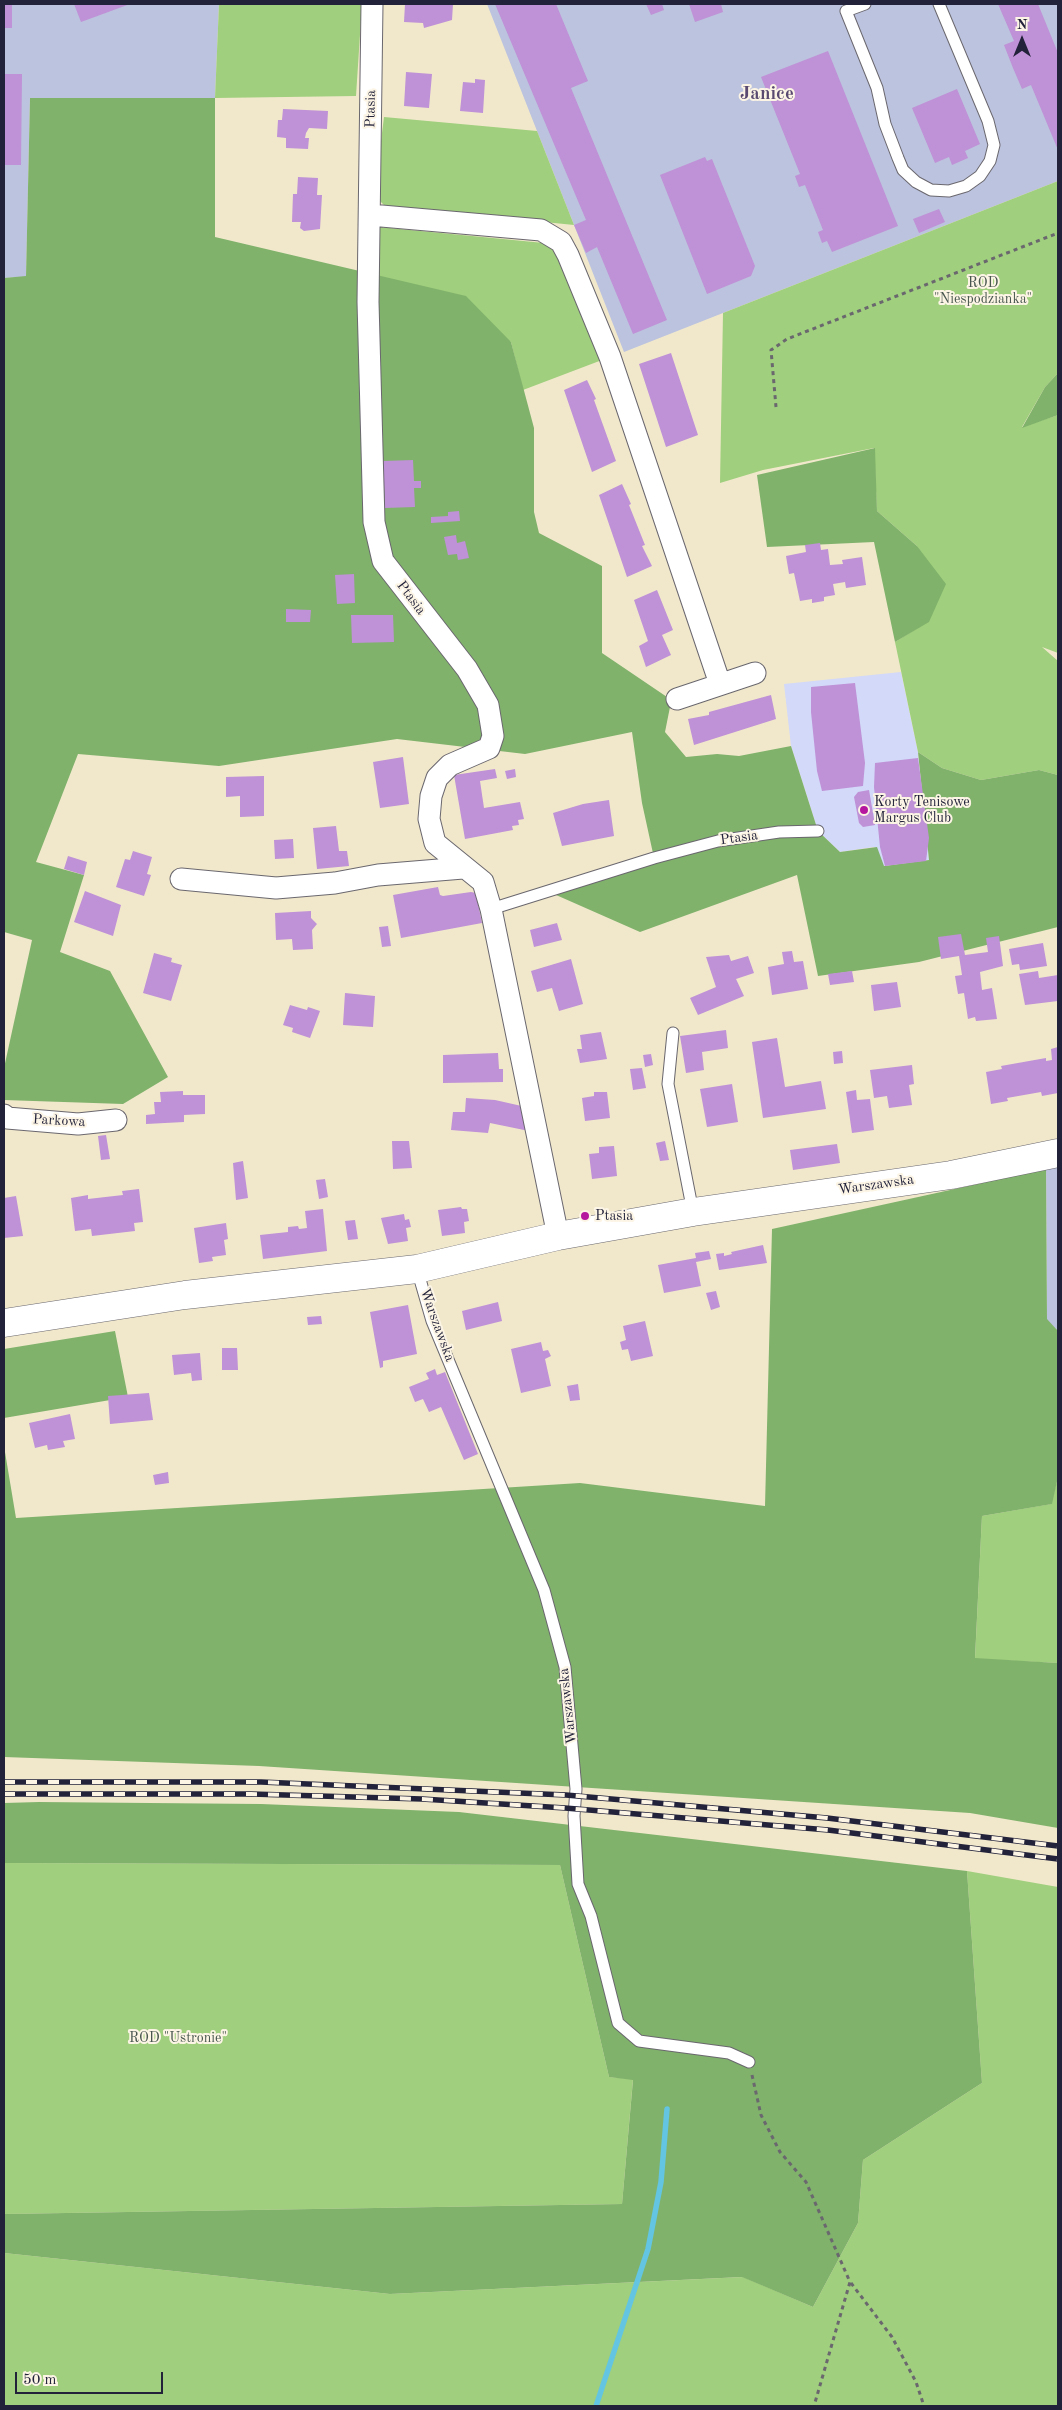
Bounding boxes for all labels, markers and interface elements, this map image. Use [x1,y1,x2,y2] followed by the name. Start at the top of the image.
[997,15,1047,65] north arrow
[1017,18,1027,32] text: N
[740,83,794,105] district label: Janice
[362,90,380,128] street label: Ptasia
[934,275,1032,308] park label: ROD "Niespodzianka"
[393,578,429,618] street label: Ptasia
[874,794,970,826] place label: Korty Tenisowe Margus Club
[858,804,870,816] marker: Korty Tenisowe Margus Club
[719,827,759,849] street label: Ptasia
[32,1111,86,1131] street label: Parkowa
[837,1171,915,1199] street label: Warszawska
[595,1208,633,1224] place label: Ptasia
[579,1210,591,1222] marker: Ptasia
[416,1286,458,1364] street label: Warszawska
[556,1667,580,1745] street label: Warszawska
[129,2030,227,2046] park label: ROD "Ustronie"
[18,2362,165,2394] scale bar
[23,2373,57,2388] text: 50 m

